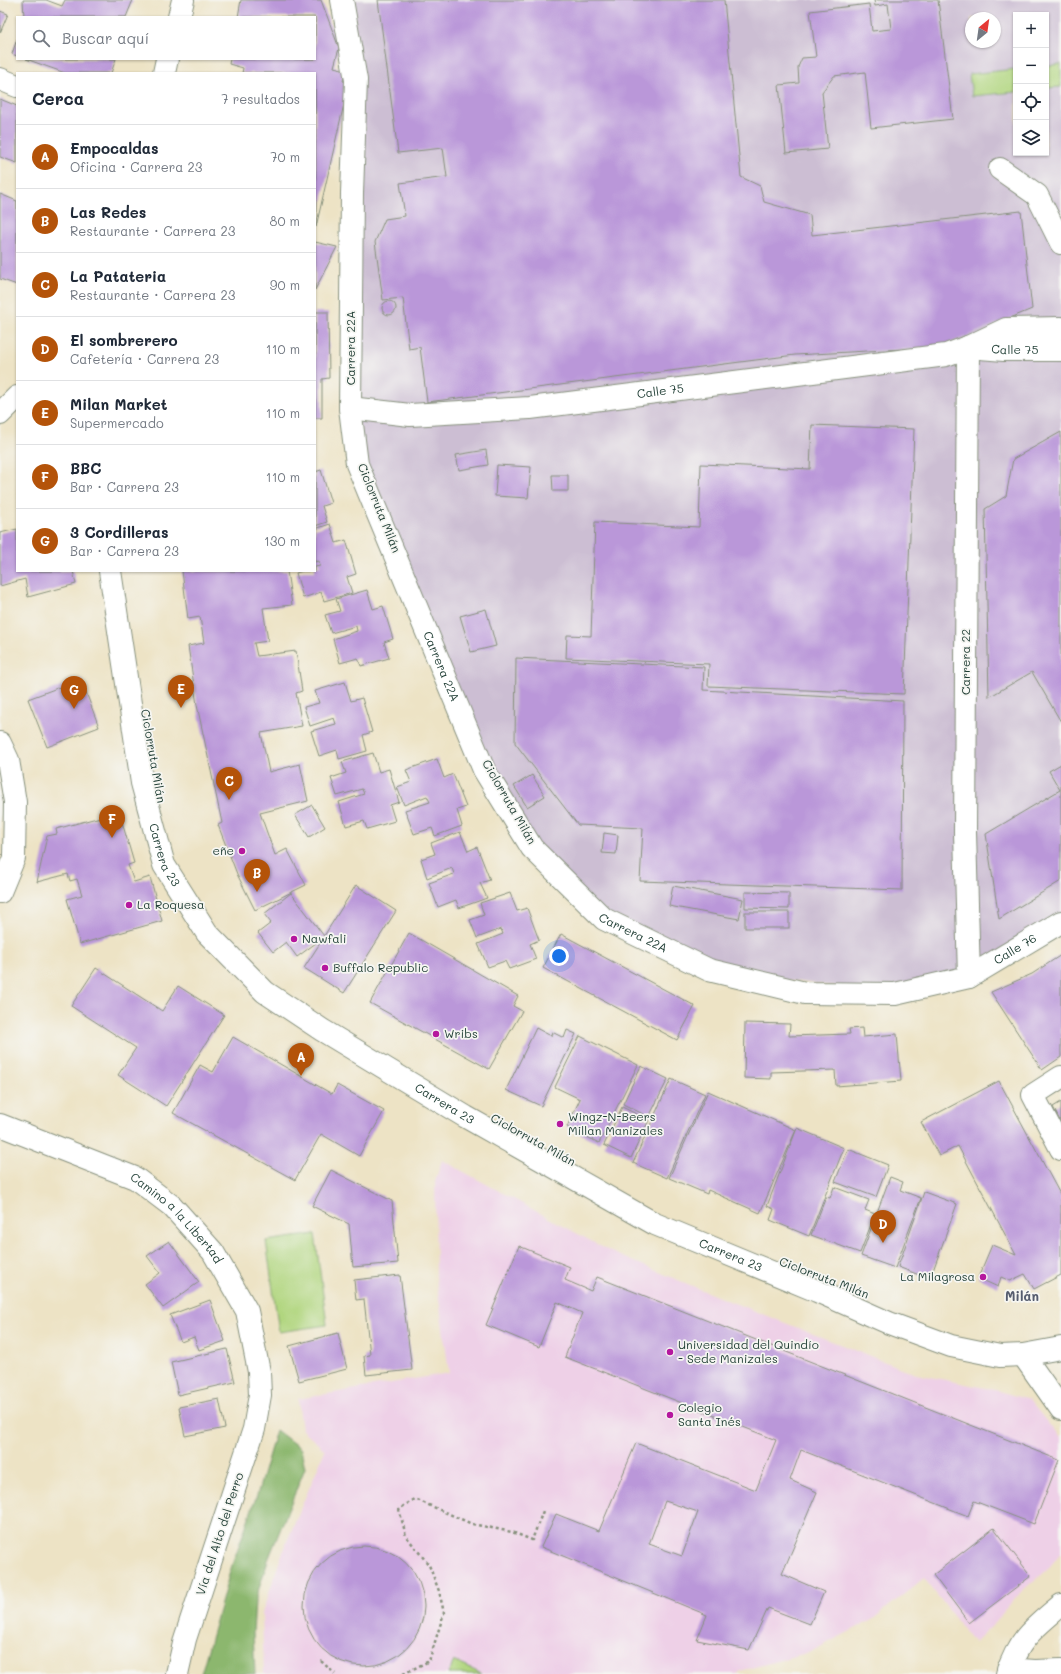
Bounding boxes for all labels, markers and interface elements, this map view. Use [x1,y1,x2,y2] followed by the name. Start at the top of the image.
[965,12,1001,48] north arrow
[1013,12,1049,156] map controls
[1013,12,1049,48] button: +
[16,16,316,60] search box
[30,27,52,49] icon: search
[62,28,149,48] text: Buscar aquí
[1013,48,1049,84] button: −
[1013,84,1049,120] button: locate
[32,87,84,109] text: Cerca
[221,90,300,107] text: 7 resultados
[1013,120,1049,156] button: layers
[70,138,159,158] text: Empocaldas
[40,148,50,165] text: A
[270,148,300,165] text: 70 m
[70,158,202,175] text: Oficina · Carrera 23
[70,202,146,222] text: Las Redes
[41,212,49,229] text: B
[270,212,300,229] text: 80 m
[70,222,235,239] text: Restaurante · Carrera 23
[70,266,166,286] text: La Patateria
[40,276,50,293] text: C
[270,276,300,293] text: 90 m
[70,286,235,303] text: Restaurante · Carrera 23
[342,311,358,385] street label: Carrera 22A
[70,330,178,350] text: El sombrerero
[40,340,50,357] text: D
[266,340,300,357] text: 110 m
[991,340,1038,357] street label: Calle 75
[70,350,219,367] text: Cafetería · Carrera 23
[636,379,685,401] street label: Calle 75
[70,394,167,414] text: Milan Market
[41,404,49,421] text: E
[266,404,300,421] text: 110 m
[70,414,164,431] text: Supermercado
[70,458,101,478] text: BBC
[355,461,405,555] street label: Ciclorruta Milán
[41,468,49,485] text: F
[266,468,300,485] text: 110 m
[70,478,179,495] text: Bar · Carrera 23
[70,522,169,542] text: 3 Cordilleras
[40,532,50,549] text: G
[264,532,300,549] text: 130 m
[70,542,179,559] text: Bar · Carrera 23
[420,629,464,704] street label: Carrera 22A
[957,629,973,695] street label: Carrera 22
[168,675,194,708] pin: E
[61,676,87,709] pin: G
[138,708,170,804] street label: Ciclorruta Milán
[479,756,541,847] street label: Ciclorruta Milán
[216,767,242,800] pin: C
[99,805,125,838] pin: F
[146,821,184,889] street label: Carrera 23
[212,842,234,858] place label: eñe
[237,846,247,856] marker: eñe
[244,859,270,892] pin: B
[137,896,204,912] place label: La Roquesa
[124,900,134,910] marker: La Roquesa
[595,909,671,956] street label: Carrera 22A
[990,929,1039,968] street label: Calle 76
[302,930,346,946] place label: Nawfali
[289,934,299,944] marker: Nawfali
[549,946,569,966] your location
[333,959,428,975] place label: Buffalo Republic
[320,963,330,973] marker: Buffalo Republic
[444,1025,478,1041] place label: Wribs
[431,1029,441,1039] marker: Wribs
[288,1043,314,1076] pin: A
[412,1079,477,1127] street label: Carrera 23
[568,1108,663,1138] place label: Wingz-N-Beers Millan Manizales
[488,1109,579,1169] street label: Ciclorruta Milán
[555,1119,565,1129] marker: Wingz-N-Beers Millan Manizales
[128,1168,227,1266] street label: Camino a la Libertad
[870,1210,896,1243] pin: D
[697,1234,765,1274] street label: Carrera 23
[777,1253,872,1302] street label: Ciclorruta Milán
[900,1268,975,1284] place label: La Milagrosa
[978,1272,988,1282] marker: La Milagrosa
[1005,1287,1039,1304] district label: Milán
[678,1336,819,1366] place label: Universidad del Quindío - Sede Manizales
[665,1347,675,1357] marker: Universidad del Quindío - Sede Manizales
[678,1399,741,1429] place label: Colegio Santa Inés
[665,1410,675,1420] marker: Colegio Santa Inés
[192,1470,246,1597] street label: Vía del Alto del Perro

